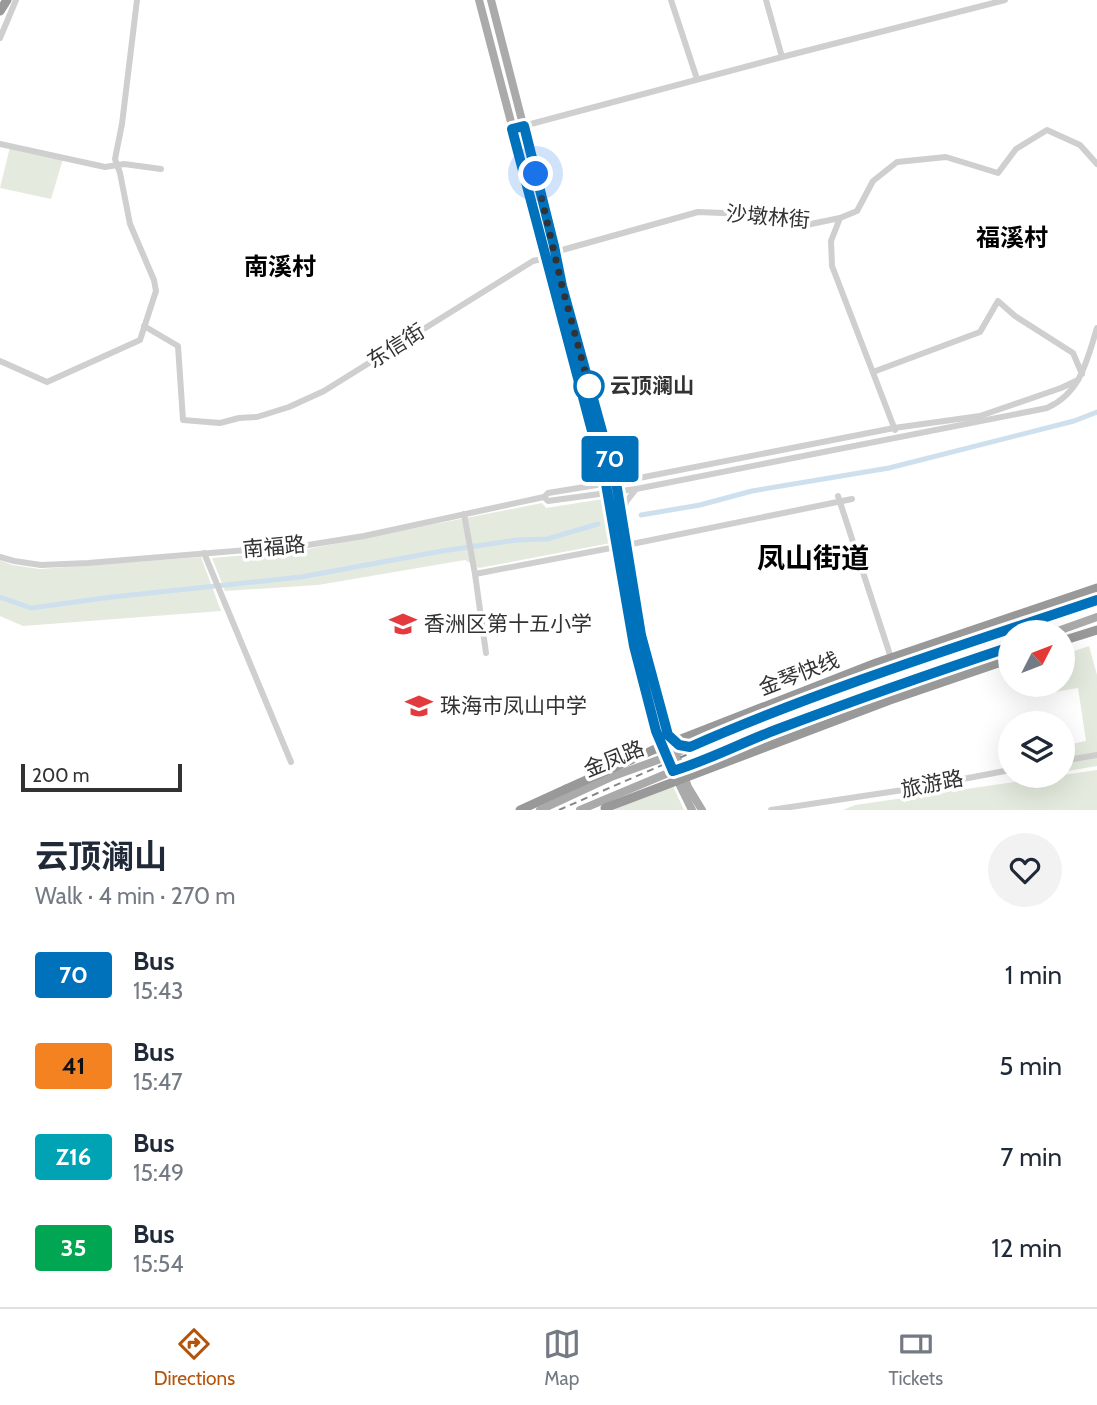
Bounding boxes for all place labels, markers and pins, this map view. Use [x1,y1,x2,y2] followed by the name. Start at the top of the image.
[574,371,604,401] marker: 云顶澜山
[610,373,694,398] place label: 云顶澜山
[388,609,418,639] school or university icon: 香洲区第十五小学
[424,611,592,636] place label: 香洲区第十五小学
[404,691,434,721] school or university icon: 珠海市凤山中学
[440,693,587,718] place label: 珠海市凤山中学

